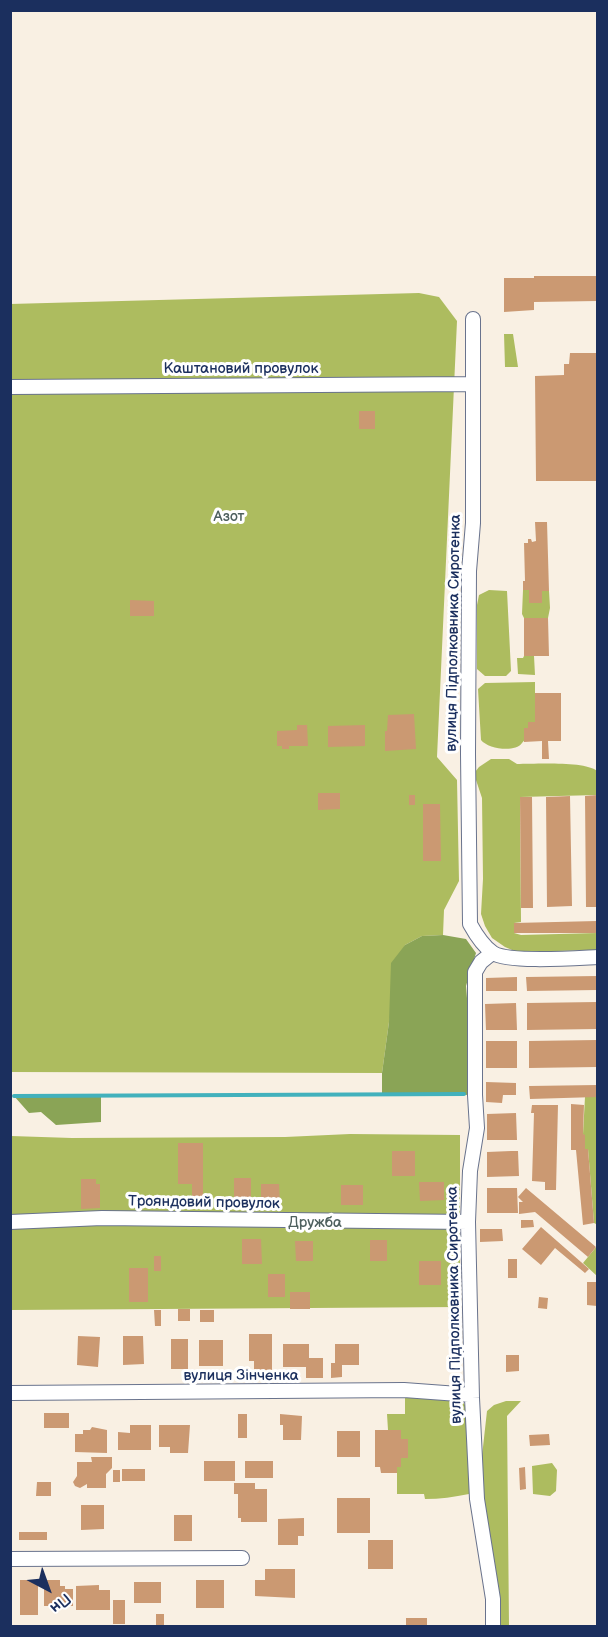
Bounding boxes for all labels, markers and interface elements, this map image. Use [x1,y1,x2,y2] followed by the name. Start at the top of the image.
[164,360,318,378] street label: Каштановий провулок
[214,508,244,526] park label: Азот
[443,514,465,752] street label: вулиця Підполковника Сиротенка
[444,1186,466,1424] street label: вулиця Підполковника Сиротенка
[128,1193,280,1213] street label: Трояндовий провулок
[288,1214,342,1232] park label: Дружба
[183,1367,299,1385] street label: вулиця Зінченка
[18,1559,78,1619] north arrow
[46,1589,74,1617] text: Пн

